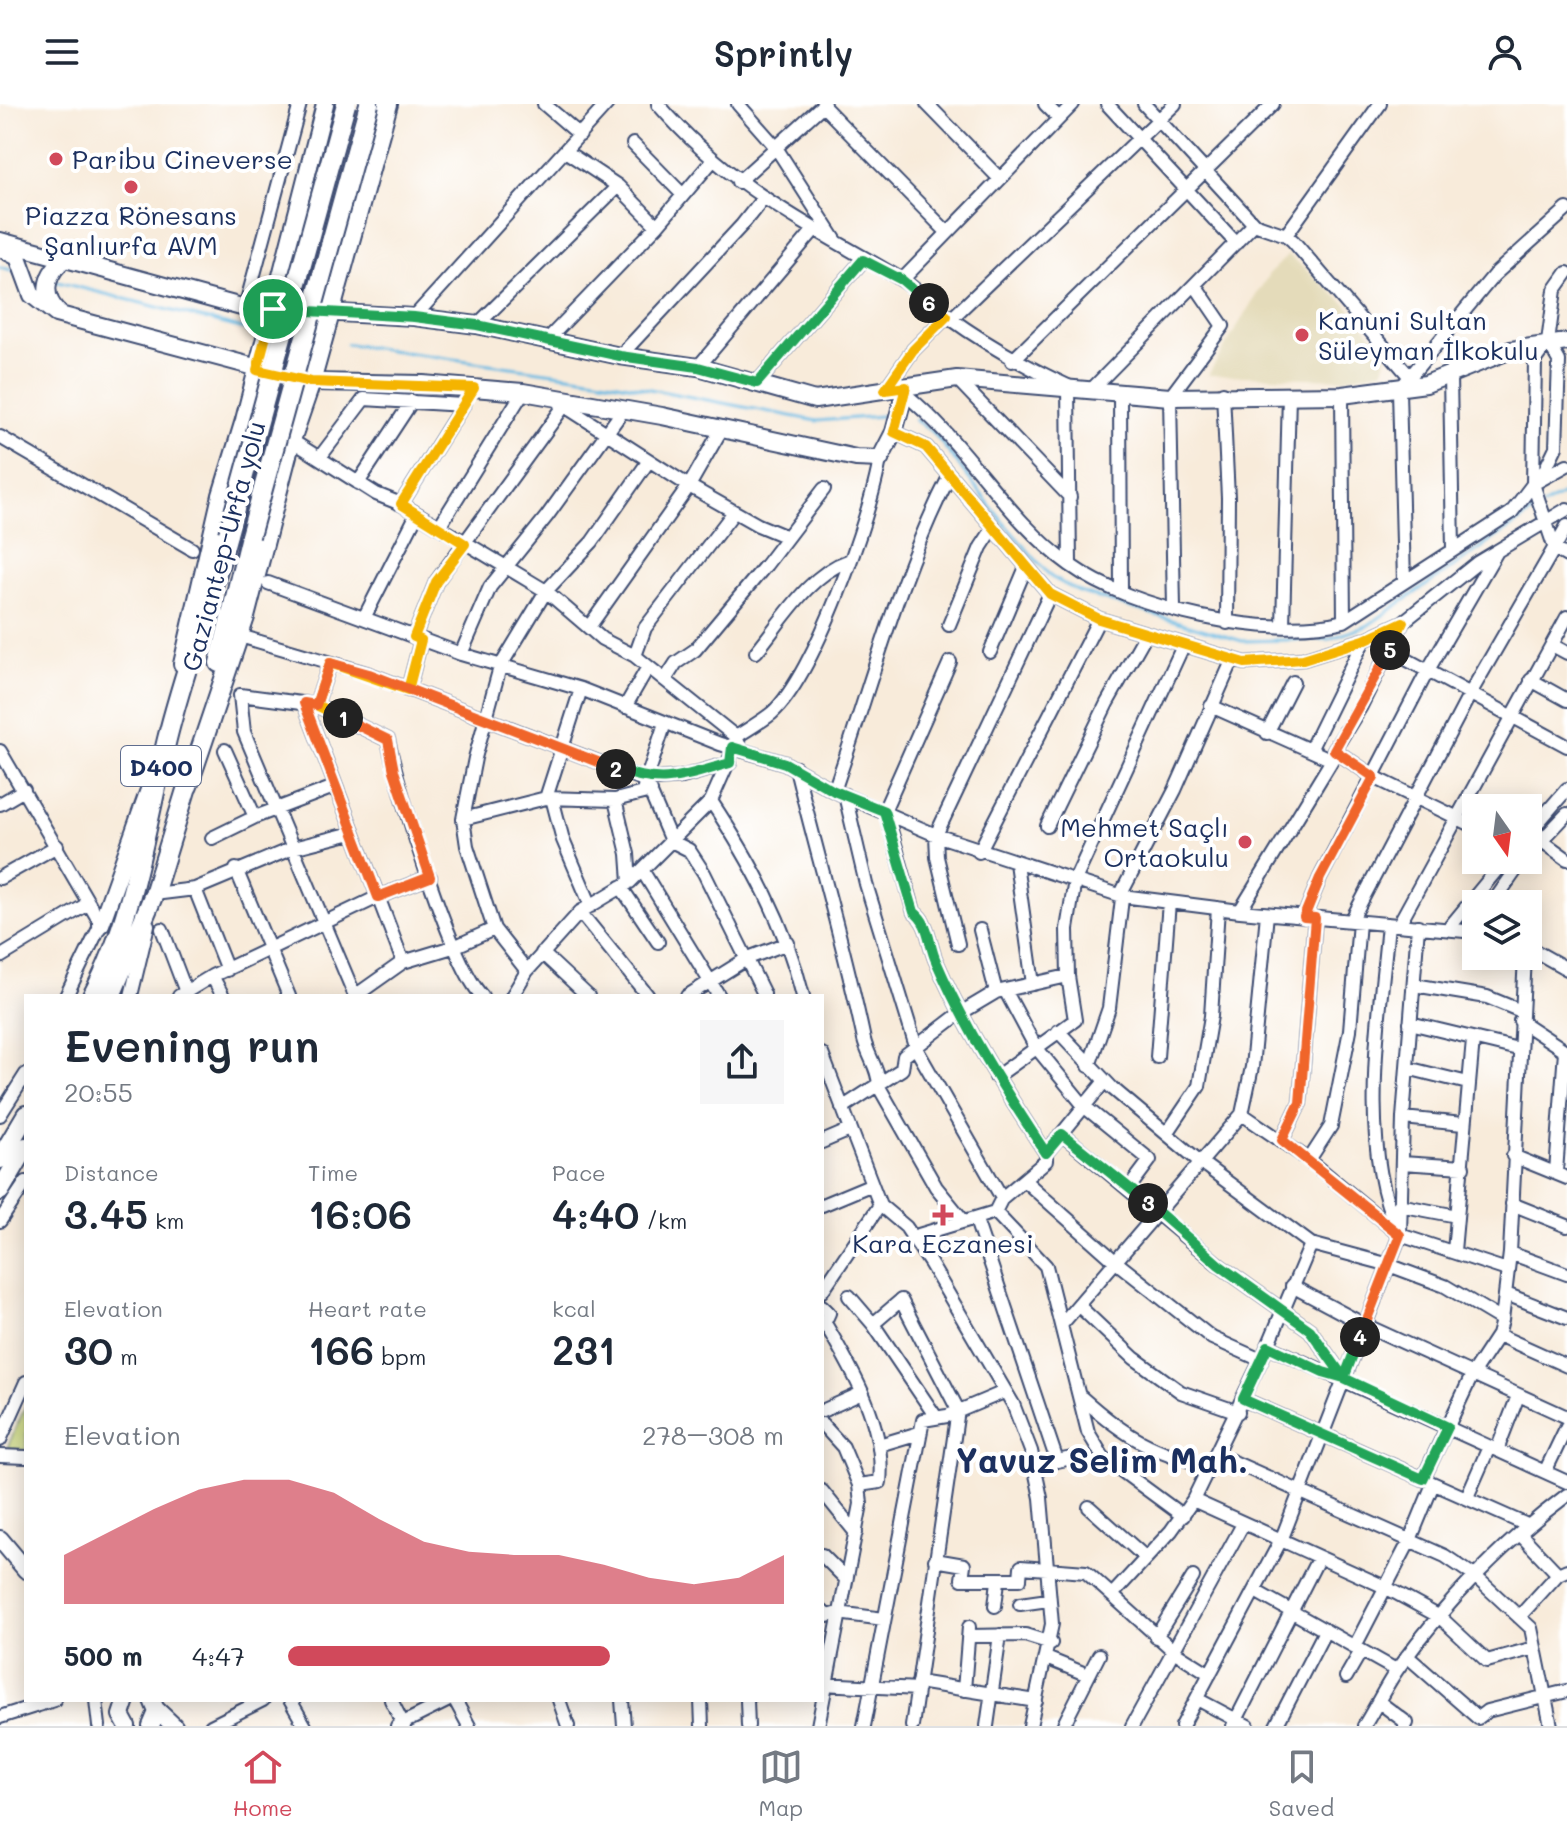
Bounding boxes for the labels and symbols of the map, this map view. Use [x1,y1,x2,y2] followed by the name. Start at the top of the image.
[72,142,293,176] place label: Paribu Cineverse
[47,150,65,168] marker: Paribu Cineverse
[122,178,140,196] marker: Piazza Rönesans Şanlıurfa AVM
[25,198,237,262] place label: Piazza Rönesans Şanlıurfa AVM
[239,275,307,343] pin
[909,283,949,323] pin: 6
[1318,303,1539,367] place label: Kanuni Sultan Süleyman İlkokulu
[1293,326,1311,344] marker: Kanuni Sultan Süleyman İlkokulu
[173,417,273,675] street label: Gaziantep-Urfa yolu
[1370,630,1410,670] pin: 5
[323,698,363,738] pin: 1
[121,746,201,786] road number: D400
[596,749,636,789] pin: 2
[1462,794,1542,874] north arrow
[1060,810,1229,874] place label: Mehmet Saçlı Ortaokulu
[1236,833,1254,851] marker: Mehmet Saçlı Ortaokulu
[1128,1183,1168,1223] pin: 3
[934,1206,952,1224] marker: Kara Eczanesi
[852,1226,1034,1260] place label: Kara Eczanesi
[1340,1317,1380,1357] pin: 4
[956,1437,1248,1482] district label: Yavuz Selim Mah.

